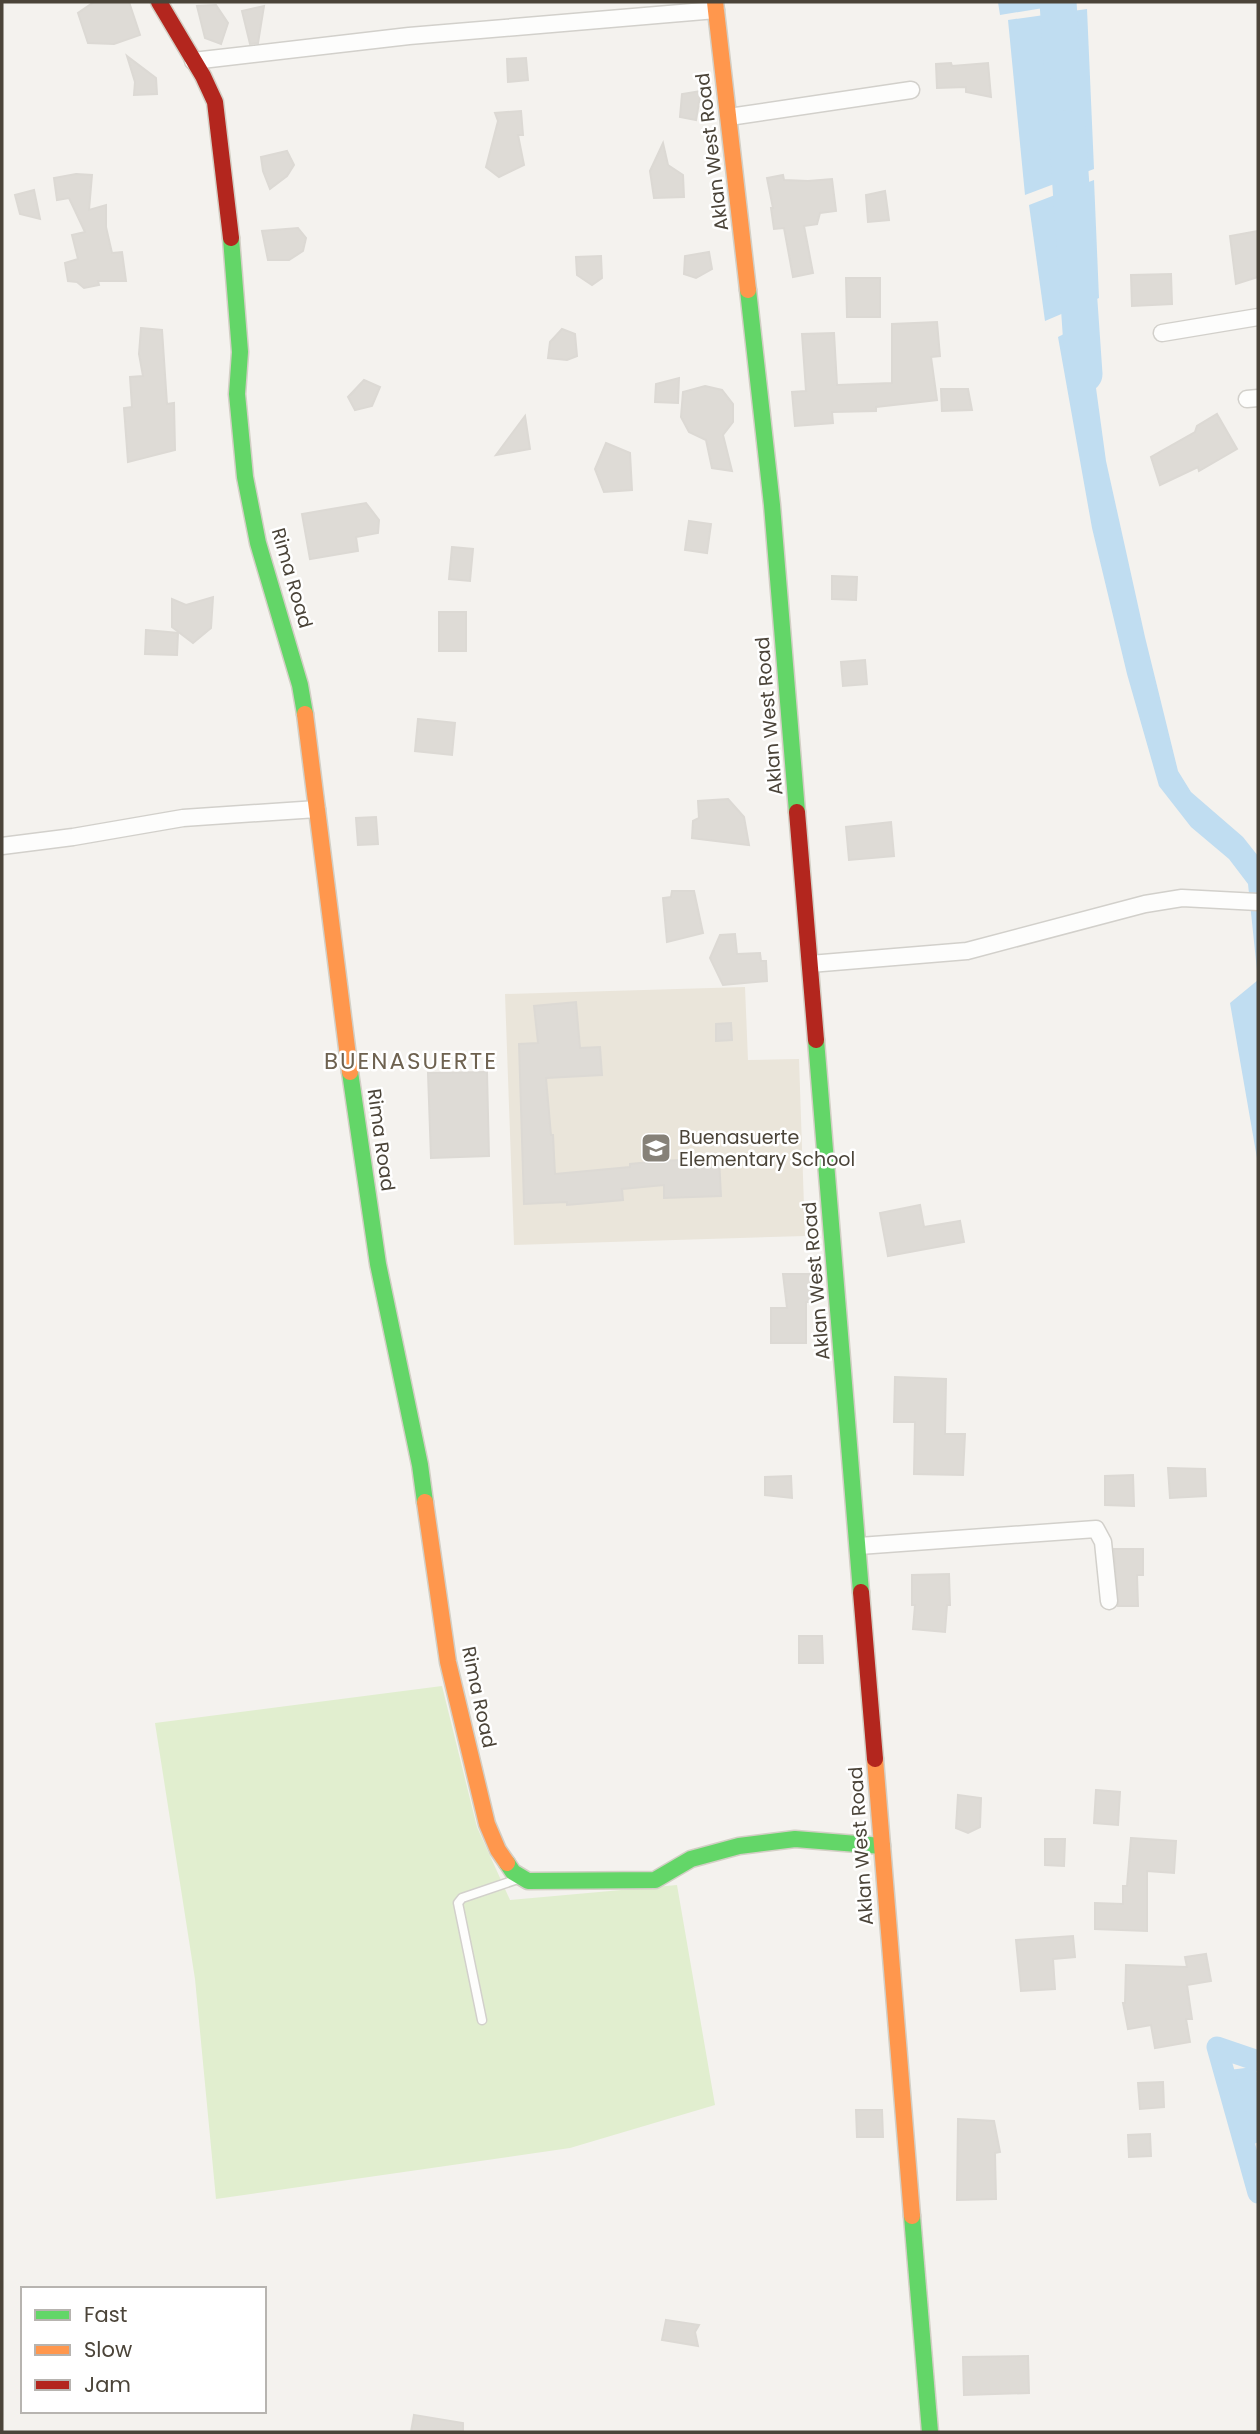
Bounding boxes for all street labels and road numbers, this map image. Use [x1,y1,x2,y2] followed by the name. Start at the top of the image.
[689,71,735,233] street label: Aklan West Road
[265,525,319,631] street label: Rima Road
[749,636,789,796] street label: Aklan West Road
[360,1087,402,1193] street label: Rima Road
[796,1201,836,1361] street label: Aklan West Road
[455,1644,503,1750] street label: Rima Road
[842,1766,880,1926] street label: Aklan West Road

